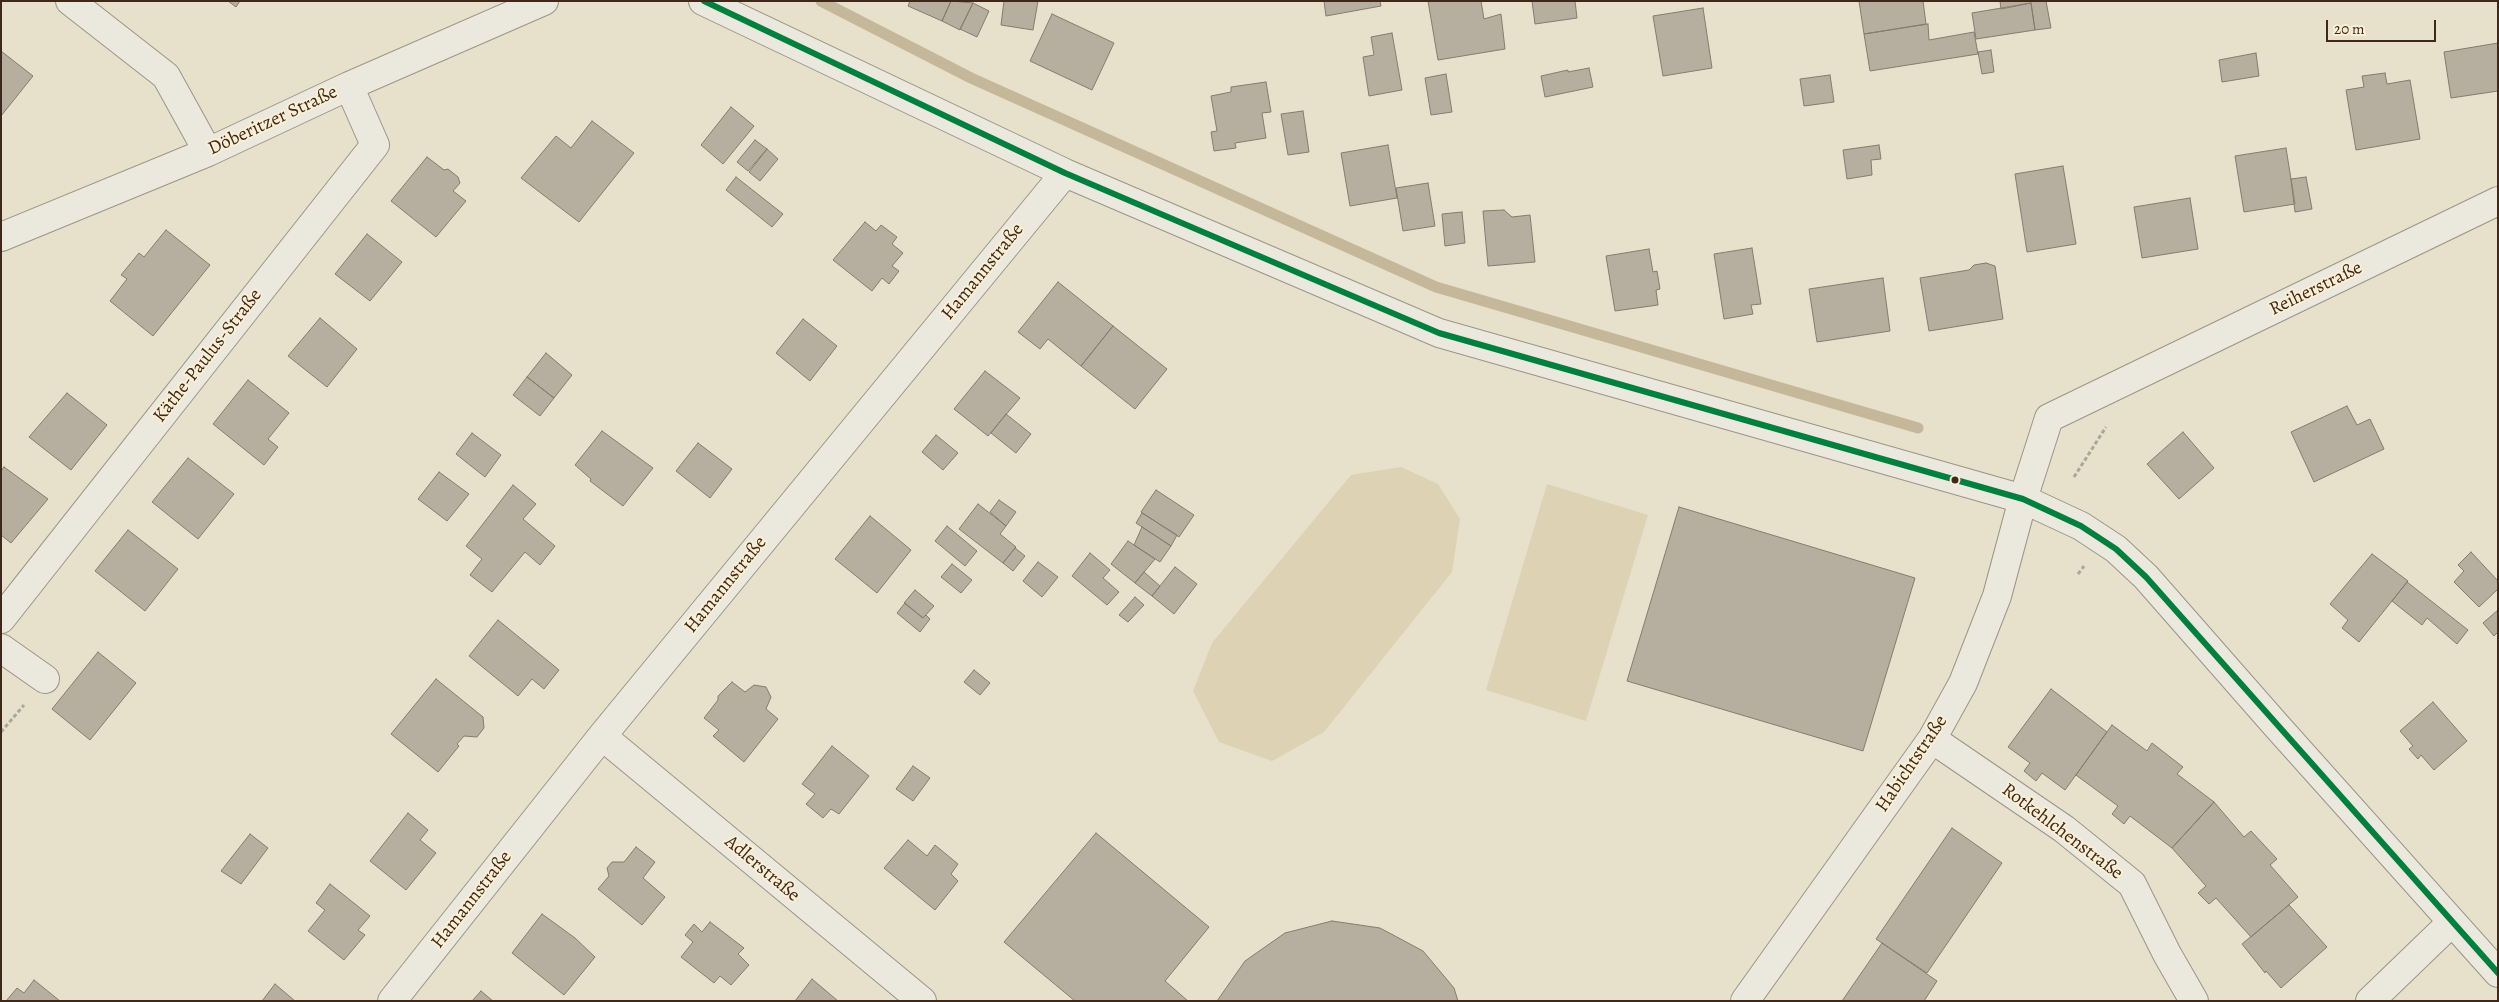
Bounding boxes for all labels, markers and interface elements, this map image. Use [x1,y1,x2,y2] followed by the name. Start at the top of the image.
[2329,10,2439,42] scale bar
[2334,19,2365,39] text: 20 m
[205,81,341,161] street label: Döberitzer Straße
[937,219,1029,325] street label: Hamannstraße
[2266,257,2366,321] street label: Reiherstraße
[149,285,267,427] street label: Käthe-Paulus-Straße
[1950,475,1960,485] unlabelled marker
[680,532,772,638] street label: Hamannstraße
[1871,711,1953,817] street label: Habichtstraße
[1997,779,2127,885] street label: Rotkehlchenstraße
[720,831,804,907] street label: Adlerstraße
[427,847,517,953] street label: Hamannstraße

